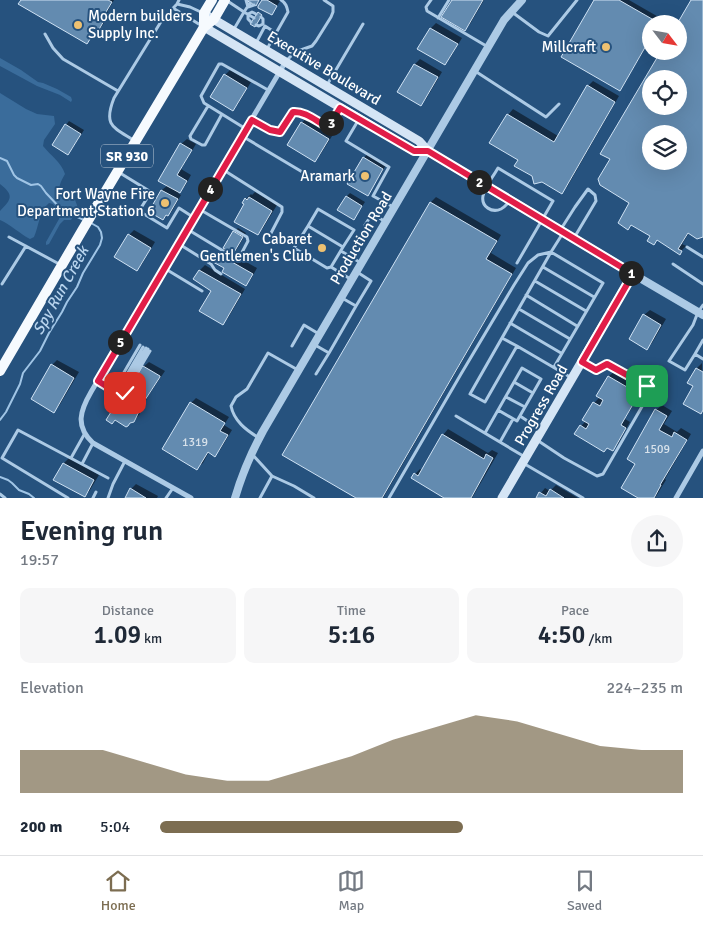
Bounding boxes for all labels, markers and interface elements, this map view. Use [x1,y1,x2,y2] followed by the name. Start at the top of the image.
[88,7,193,42] place label: Modern builders Supply Inc.
[642,15,688,60] north arrow
[642,15,687,170] map controls
[72,19,84,31] marker: Modern builders Supply Inc.
[264,27,384,109] street label: Executive Boulevard
[541,38,596,56] place label: Millcraft
[600,41,612,53] marker: Millcraft
[642,70,687,115] button: locate
[318,110,344,136] pin: 3
[328,115,335,132] text: 3
[642,125,687,170] button: layers
[101,144,153,168] road number: SR 930
[300,167,355,185] place label: Aramark
[359,170,371,182] marker: Aramark
[466,170,492,194] pin: 2
[476,174,483,191] text: 2
[198,176,222,202] pin: 4
[207,181,214,198] text: 4
[17,185,155,220] place label: Fort Wayne Fire Department Station 6
[326,188,396,288] street label: Production Road
[159,197,171,209] marker: Fort Wayne Fire Department Station 6
[200,230,312,265] place label: Cabaret Gentlemen's Club
[28,241,94,338] water label: Spy Run Creek
[316,242,328,254] marker: Cabaret Gentlemen's Club
[618,260,644,286] pin: 1
[628,265,635,282] text: 1
[108,330,132,354] pin: 5
[117,334,124,351] text: 5
[511,361,571,449] street label: Progress Road
[626,365,668,407] pin
[104,372,146,414] pin
[633,372,661,400] icon: arrive
[111,379,139,407] icon: check
[182,435,208,450] house number: 1319
[644,442,670,457] house number: 1509
[20,514,163,548] text: Evening run
[631,515,683,567] button: share
[20,550,59,570] text: 19:57
[102,602,154,619] text: Distance
[337,602,366,619] text: Time
[561,602,589,619] text: Pace
[94,619,141,650] text: 1.09
[328,619,375,650] text: 5:16
[538,619,585,650] text: 4:50
[141,630,162,647] text: km
[585,630,613,647] text: /km
[20,678,84,698] text: Elevation
[606,678,683,698] text: 224–235 m
[20,817,62,837] text: 200 m
[100,817,130,837] text: 5:04
[101,867,136,914] tab: Home
[337,867,365,914] tab: Map
[567,867,602,914] tab: Saved

